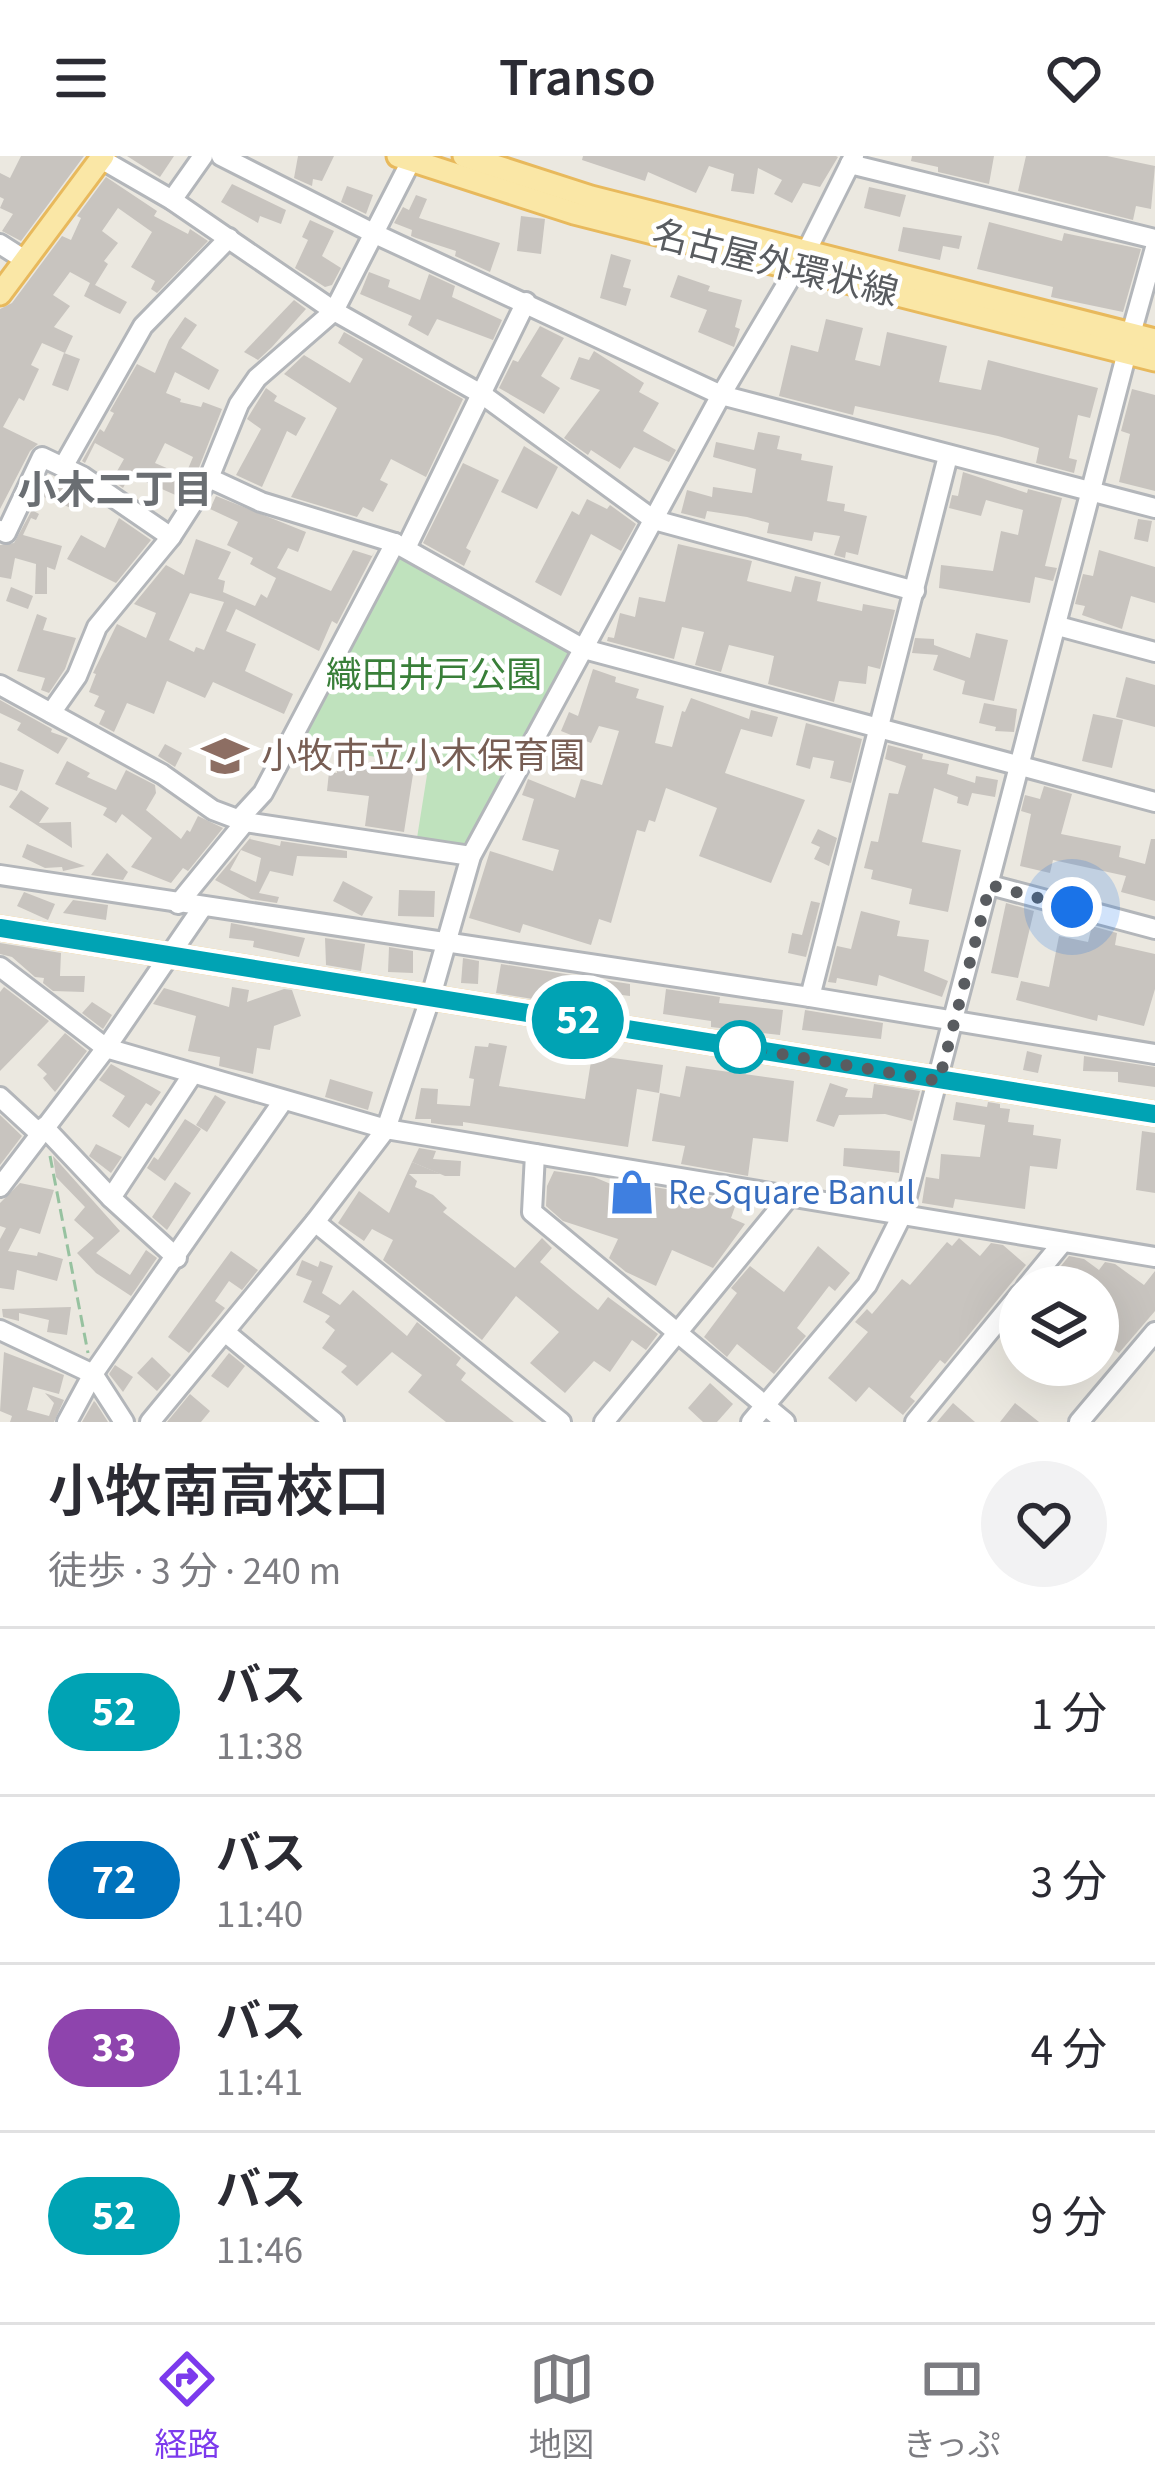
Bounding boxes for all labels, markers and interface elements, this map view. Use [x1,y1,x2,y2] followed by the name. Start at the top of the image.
[499,40,656,117] text: Transo
[48,45,114,111] icon: menu
[1041,45,1107,111] icon: heart
[647,209,903,319] street label: 名古屋外環状線
[17,463,213,519] district label: 小木二丁目
[326,650,542,701] park label: 織田井戸公園
[200,731,250,781] school or university icon: 小牧市立小木保育園
[261,731,585,782] place label: 小牧市立小木保育園
[1042,877,1102,937] your location
[524,981,632,1059] line badge: 52
[556,990,600,1050] text: 52
[715,1022,765,1072] unlabelled marker
[607,1167,657,1217] shop icon: Re Square Banul
[668,1167,915,1218] place label: Re Square Banul
[999,1266,1119,1386] map controls
[999,1266,1119,1386] button: layers
[48,1453,390,1534] text: 小牧南高校口
[981,1461,1107,1587] button: heart
[48,1544,341,1600] text: 徒歩 · 3 分 · 240 m
[216,1655,306,1719] text: バス
[92,1682,136,1742] text: 52
[1031,1683,1107,1747] text: 1 分
[216,1719,303,1775] text: 11:38
[216,1823,306,1887] text: バス
[92,1850,136,1910] text: 72
[1031,1851,1107,1915] text: 3 分
[216,1887,303,1943] text: 11:40
[216,1991,306,2055] text: バス
[92,2018,136,2078] text: 33
[1031,2019,1107,2083] text: 4 分
[216,2055,303,2111] text: 11:41
[216,2159,306,2223] text: バス
[92,2186,136,2246] text: 52
[1031,2187,1107,2251] text: 9 分
[216,2223,303,2279] text: 11:46
[154,2346,220,2469] tab: 経路
[529,2346,595,2469] tab: 地図
[903,2346,1001,2469] tab: きっぷ

